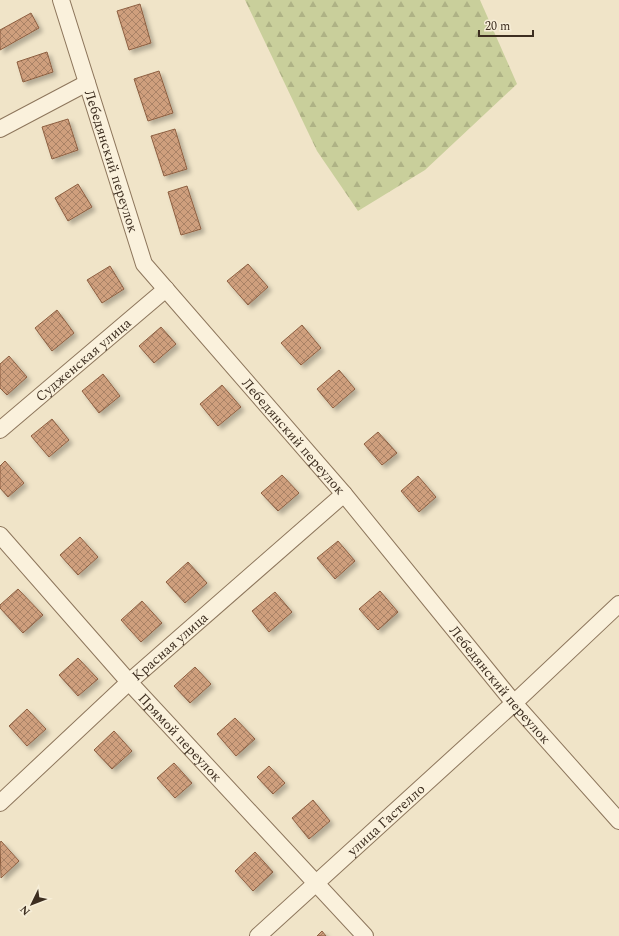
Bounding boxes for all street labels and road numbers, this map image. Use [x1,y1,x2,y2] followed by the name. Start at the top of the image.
[79,87,144,236] street label: Лебедянский переулок
[31,312,136,406] street label: Судженская улица
[237,373,351,499] street label: Лебедянский переулок
[127,607,213,686] street label: Красная улица
[444,621,556,749] street label: Лебедянский переулок
[133,688,227,787] street label: Прямой переулок
[342,779,430,861] street label: улица Гастелло

